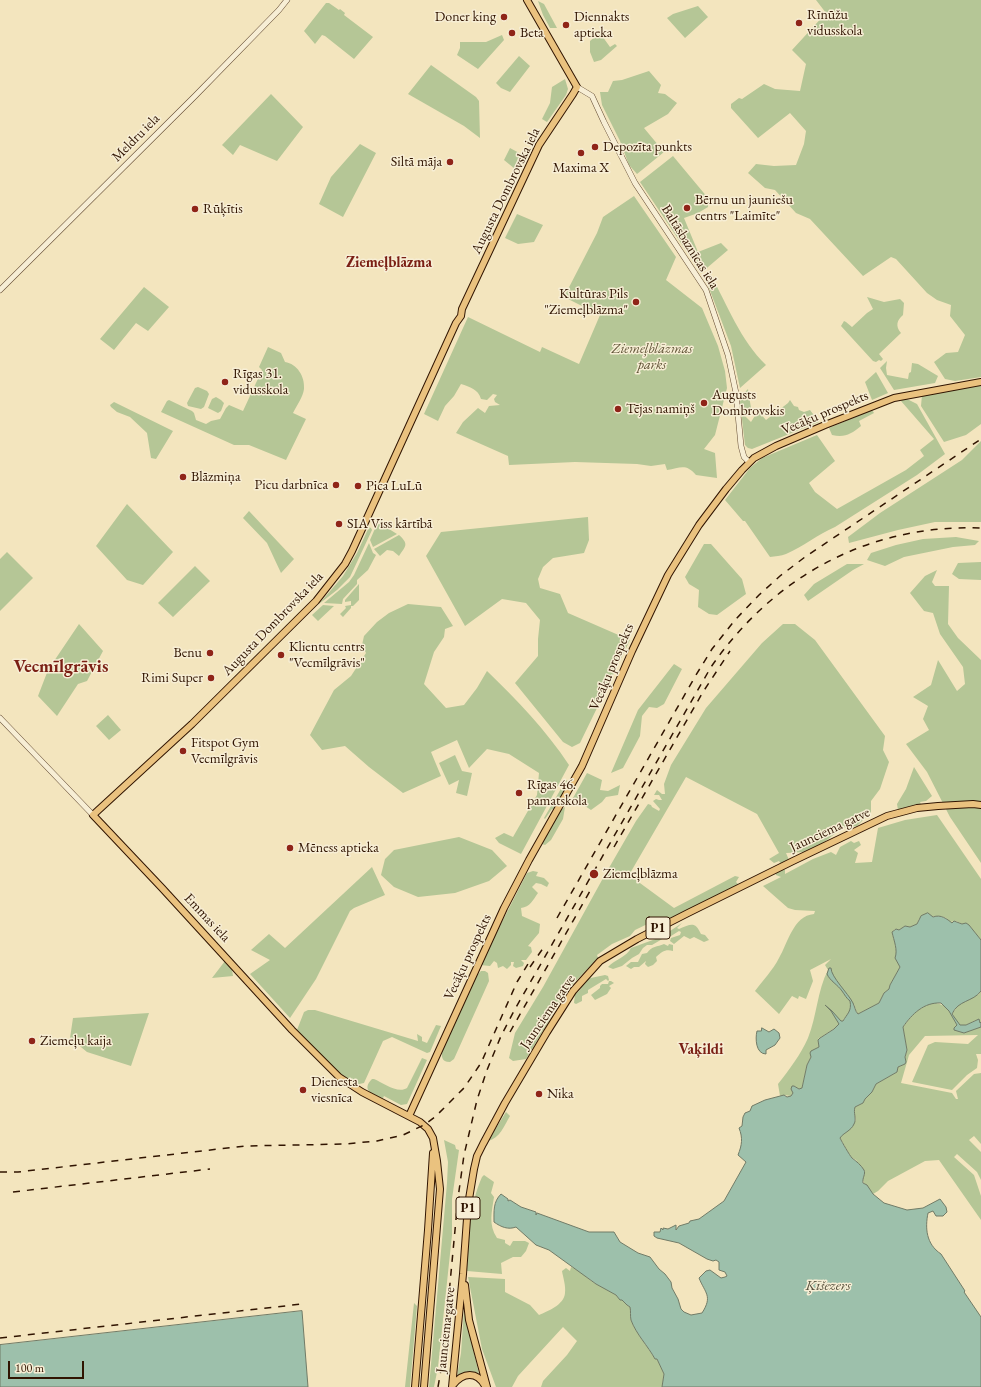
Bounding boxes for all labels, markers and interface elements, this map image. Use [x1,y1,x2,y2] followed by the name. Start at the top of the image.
[807,7,862,40] place label: Rīnūžu vidusskola
[435,9,496,25] place label: Doner king
[574,9,629,42] place label: Diennakts aptieka
[499,12,509,22] marker: Doner king
[794,18,804,28] marker: Rīnūžu vidusskola
[561,20,571,30] marker: Diennakts aptieka
[520,25,544,41] place label: Beta
[507,28,517,38] marker: Beta
[109,111,163,165] street label: Meldru iela
[468,125,544,257] street label: Augusta Dombrovska iela
[603,139,692,155] place label: Depozīta punkts
[590,142,600,152] marker: Depozīta punkts
[576,148,586,158] marker: Maxima X
[391,154,442,170] place label: Siltā māja
[445,157,455,167] marker: Siltā māja
[553,160,609,176] place label: Maxima X
[695,192,793,224] place label: Bērnu un jauniešu centrs "Laimīte"
[203,201,243,217] place label: Rūķītis
[657,202,723,292] street label: Baltāsbaznīcas iela
[682,203,692,213] marker: Bērnu un jauniešu centrs "Laimīte"
[190,204,200,214] marker: Rūķītis
[346,254,432,272] district label: Ziemeļblāzma
[544,286,628,318] place label: Kultūras Pils "Ziemeļblāzma"
[631,297,641,307] marker: Kultūras Pils "Ziemeļblāzma"
[612,341,692,374] park label: Ziemeļblāzmas parks
[233,366,288,398] place label: Rīgas 31. vidusskola
[220,377,230,387] marker: Rīgas 31. vidusskola
[712,387,784,420] place label: Augusts Dombrovskis
[779,387,871,439] street label: Vecāķu prospekts
[699,398,709,408] marker: Augusts Dombrovskis
[626,401,695,417] place label: Tējas namiņš
[613,404,623,414] marker: Tējas namiņš
[191,469,240,485] place label: Blāzmiņa
[178,472,188,482] marker: Blāzmiņa
[255,477,328,493] place label: Picu darbnīca
[366,478,422,494] place label: Pica LuLū
[331,480,341,490] marker: Picu darbnīca
[353,481,363,491] marker: Pica LuLū
[347,516,432,532] place label: SIA Viss kārtībā
[334,519,344,529] marker: SIA Viss kārtībā
[219,568,327,680] street label: Augusta Dombrovska iela
[586,621,638,713] street label: Vecāķu prospekts
[289,639,365,672] place label: Klientu centrs "Vecmīlgrāvis"
[174,645,202,661] place label: Benu
[205,648,215,658] marker: Benu
[276,650,286,660] marker: Klientu centrs "Vecmīlgrāvis"
[14,656,108,678] district label: Vecmīlgrāvis
[141,670,203,686] place label: Rimi Super
[206,673,216,683] marker: Rimi Super
[191,735,259,768] place label: Fitspot Gym Vecmīlgrāvis
[178,746,188,756] marker: Fitspot Gym Vecmīlgrāvis
[527,777,587,810] place label: Rīgas 46. pamatskola
[514,788,524,798] marker: Rīgas 46. pamatskola
[787,804,873,856] street label: Jaunciema gatve
[298,840,379,856] place label: Mēness aptieka
[285,843,295,853] marker: Mēness aptieka
[603,866,677,882] place label: Ziemeļblāzma
[588,868,600,880] marker: Ziemeļblāzma
[180,890,234,946] street label: Emmas iela
[441,911,495,1003] street label: Vecāķu prospekts
[646,917,670,939] road number: P1
[517,972,579,1052] street label: Jaunciema gatve
[40,1033,112,1049] place label: Ziemeļu kaija
[27,1036,37,1046] marker: Ziemeļu kaija
[679,1041,723,1059] district label: Vaķildi
[311,1074,358,1106] place label: Dienesta viesnīca
[298,1085,308,1095] marker: Dienesta viesnīca
[547,1086,574,1102] place label: Nika
[534,1089,544,1099] marker: Nika
[456,1197,480,1219] road number: P1
[805,1277,851,1295] water label: Ķīšezers
[433,1286,459,1374] street label: Jaunciema gatve
[10,1353,86,1379] scale bar
[15,1360,44,1376] text: 100 m

